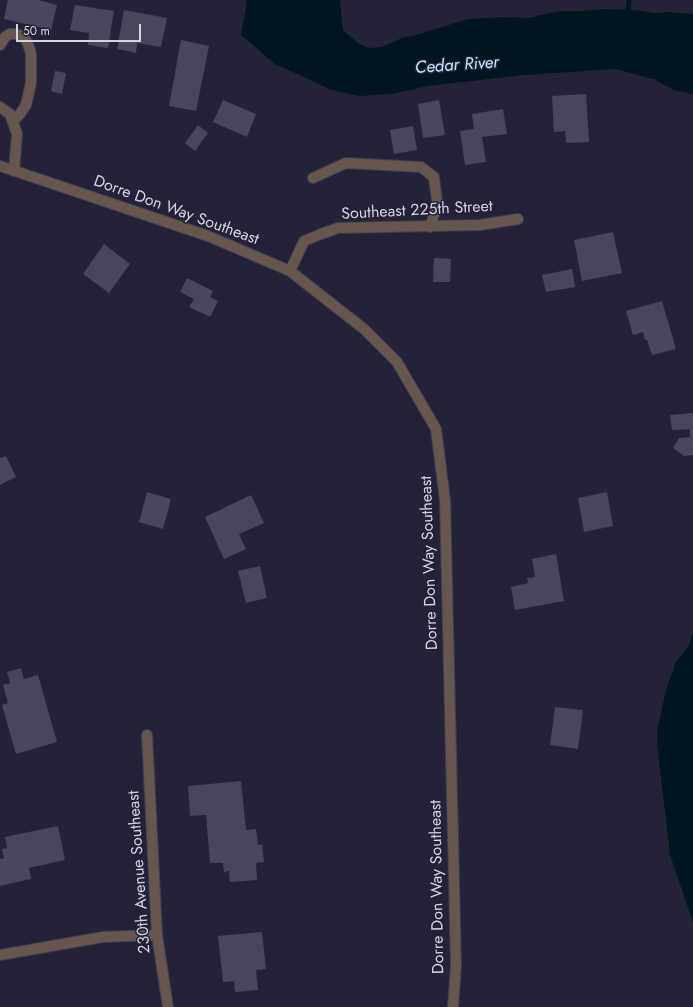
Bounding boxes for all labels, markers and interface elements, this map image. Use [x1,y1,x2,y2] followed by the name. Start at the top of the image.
[18,16,143,42] scale bar
[23,22,50,40] text: 50 m
[414,53,500,79] water label: Cedar River
[91,172,261,250] street label: Dorre Don Way Southeast
[341,197,493,225] street label: Southeast 225th Street
[417,476,443,650] street label: Dorre Don Way Southeast
[125,790,155,954] street label: 230th Avenue Southeast
[427,800,449,974] street label: Dorre Don Way Southeast

